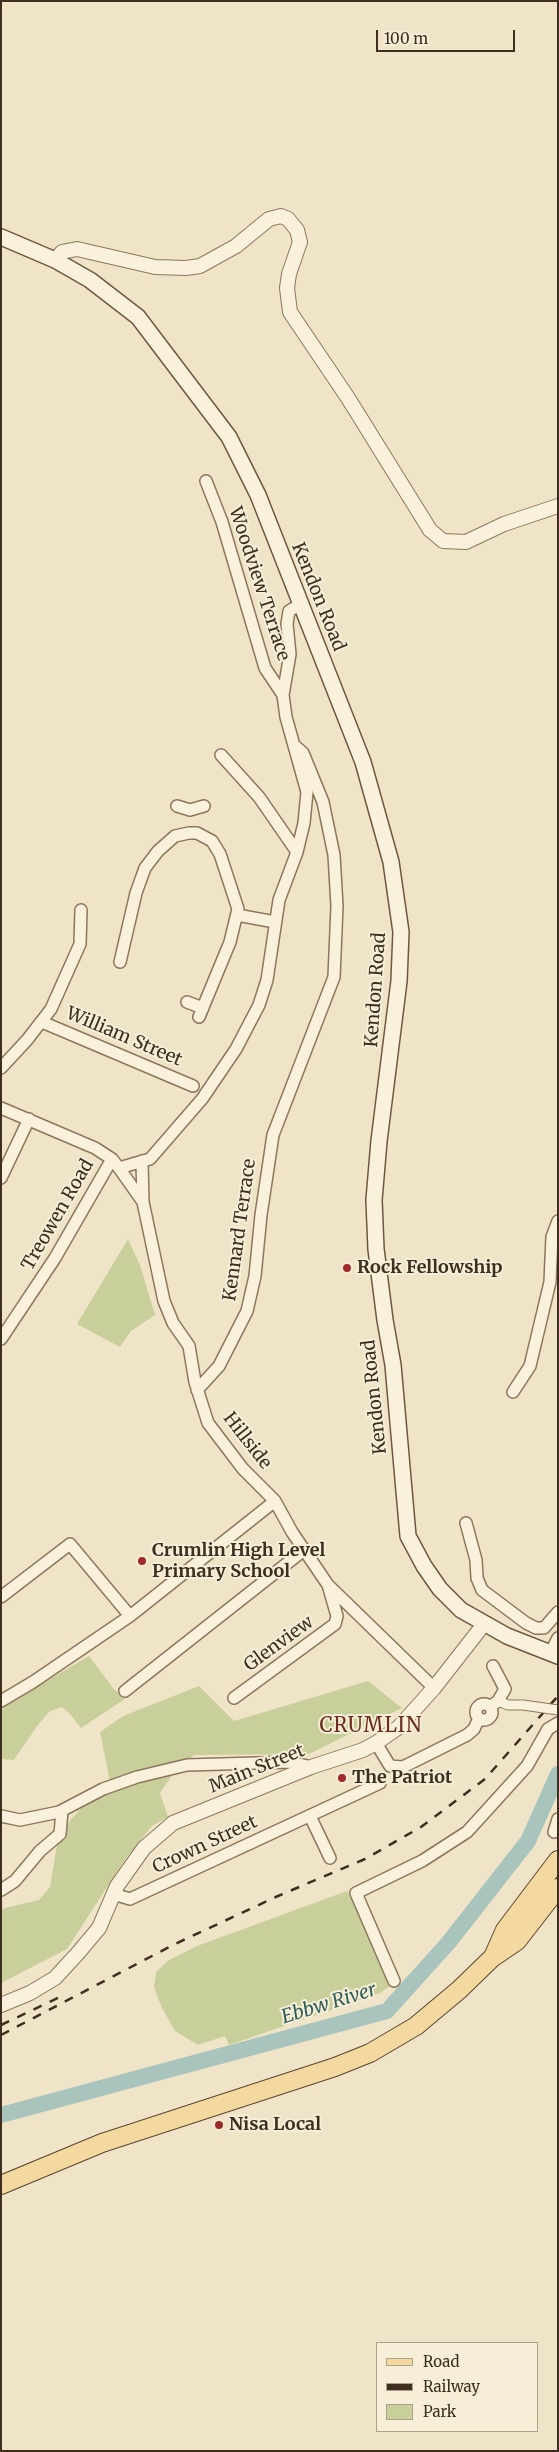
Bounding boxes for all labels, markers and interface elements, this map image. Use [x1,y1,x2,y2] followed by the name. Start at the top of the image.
[379,20,518,52] scale bar
[384,29,428,48] text: 100 m
[224,504,294,664] street label: Woodview Terrace
[286,540,350,654] street label: Kendon Road
[361,932,391,1048] street label: Kendon Road
[63,1003,185,1071] street label: William Street
[17,1156,99,1274] street label: Treowen Road
[219,1157,261,1303] street label: Kennard Terrace
[357,1257,502,1279] place label: Rock Fellowship
[341,1262,353,1274] marker: Rock Fellowship
[358,1339,392,1455] street label: Kendon Road
[218,1408,276,1474] street label: Hillside
[152,1540,325,1582] place label: Crumlin High Level Primary School
[136,1555,148,1567] marker: Crumlin High Level Primary School
[240,1612,318,1676] street label: Glenview
[319,1714,423,1738] district label: CRUMLIN
[206,1740,308,1798] street label: Main Street
[352,1767,452,1789] place label: The Patriot
[336,1772,348,1784] marker: The Patriot
[149,1811,261,1879] street label: Crown Street
[279,1979,379,2029] water label: Ebbw River
[229,2114,321,2136] place label: Nisa Local
[213,2119,225,2131] marker: Nisa Local
[376,2342,539,2432] legend
[423,2352,459,2371] text: Road
[423,2377,480,2396] text: Railway
[423,2402,456,2421] text: Park

